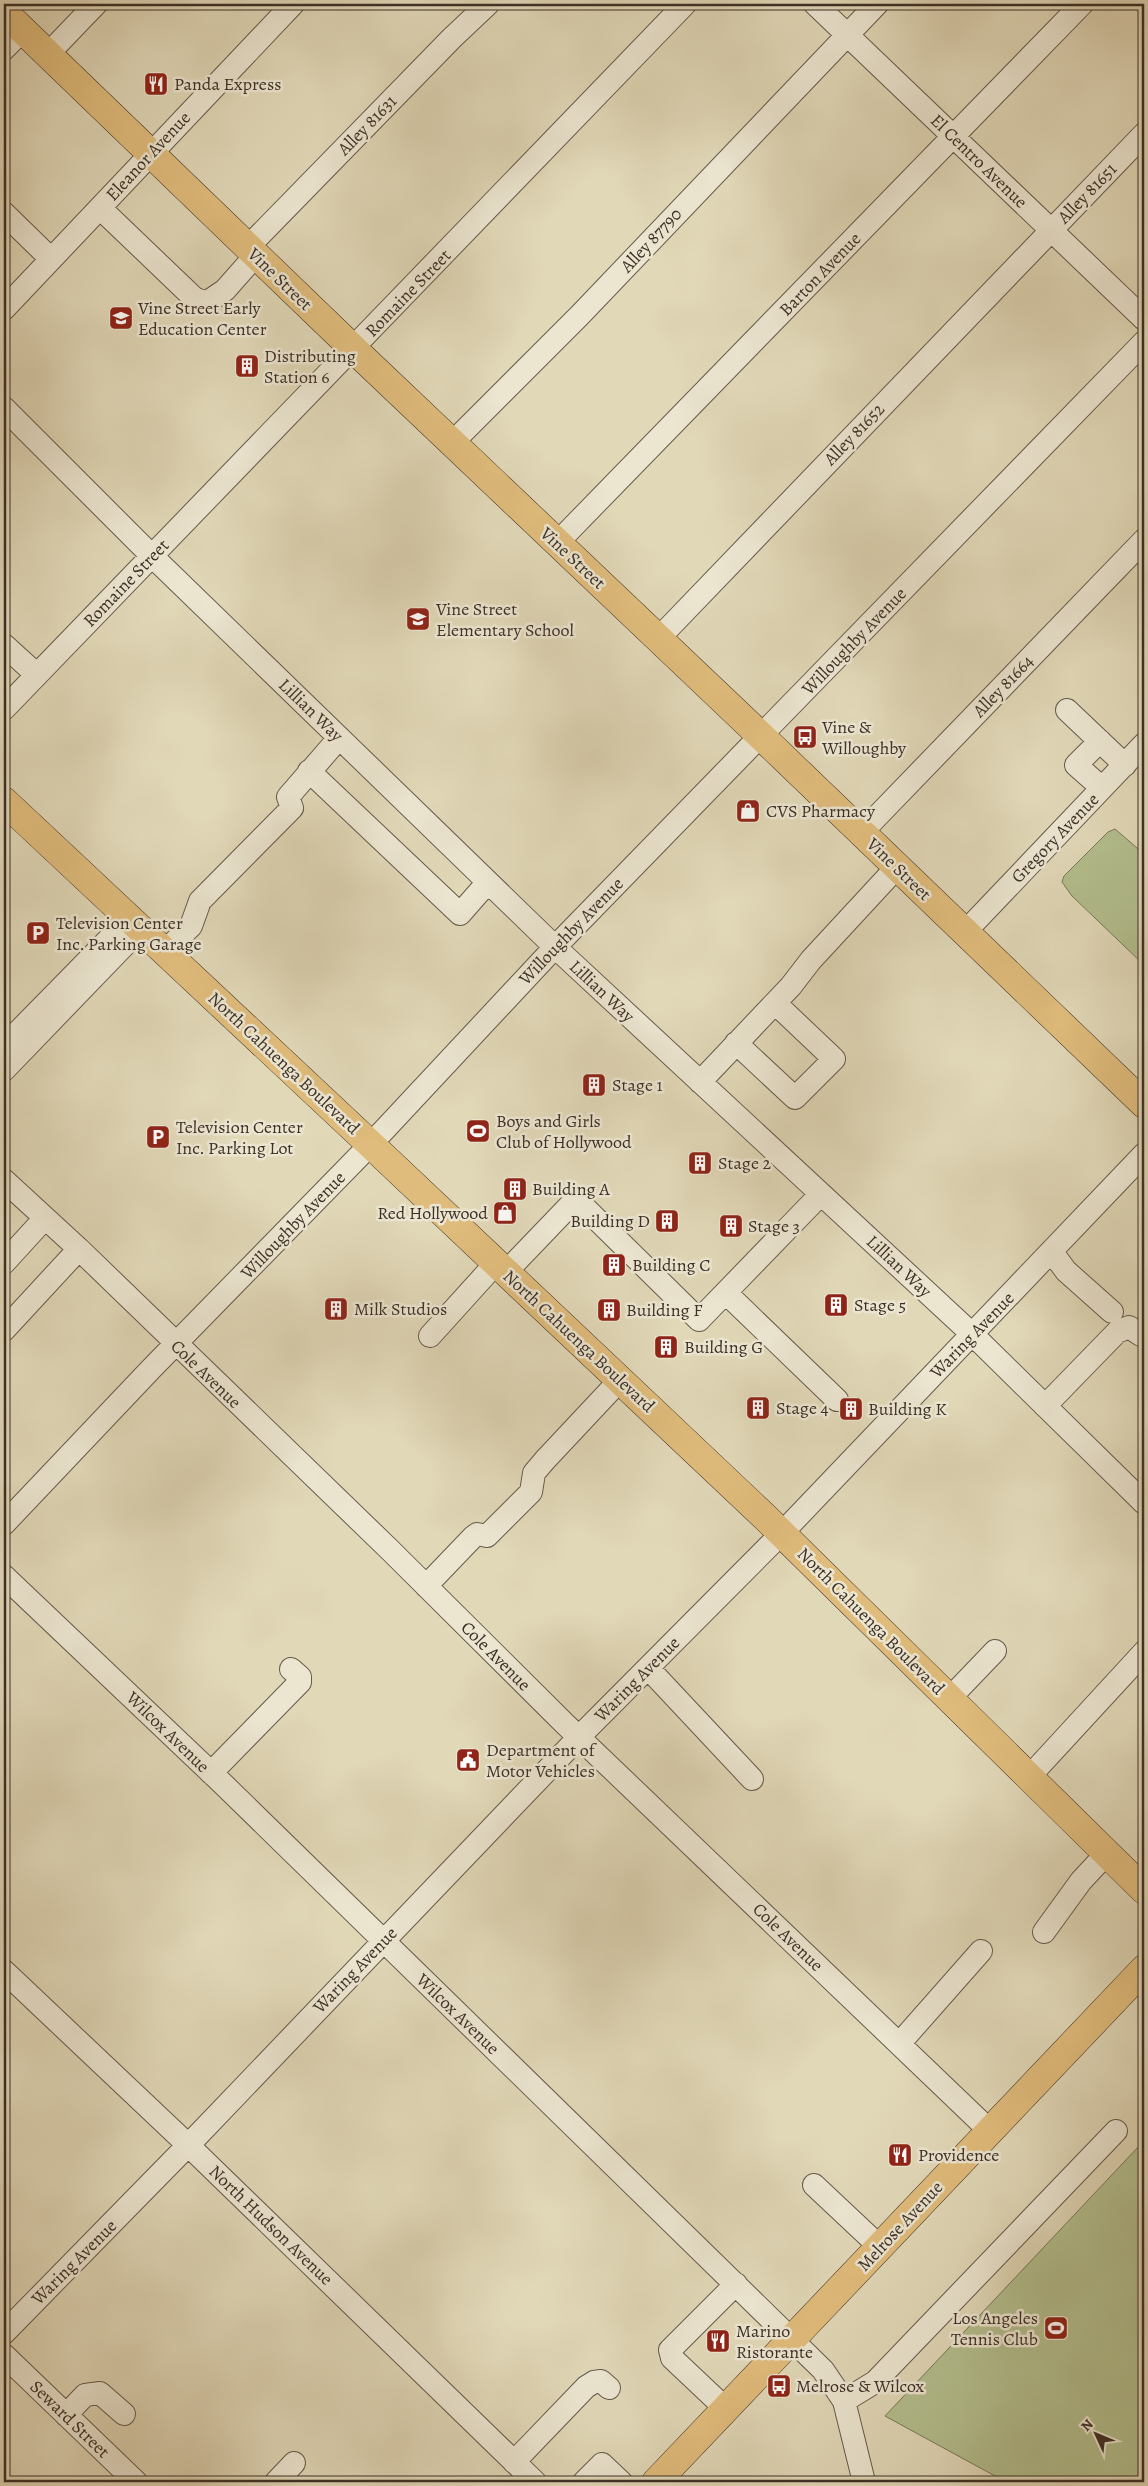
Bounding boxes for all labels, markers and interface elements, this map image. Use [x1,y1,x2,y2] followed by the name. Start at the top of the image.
[143,71,169,97] restaurant icon: Panda Express
[174,72,281,96] place label: Panda Express
[331,90,402,161] street label: Alley 81631
[100,106,196,206] street label: Eleanor Avenue
[925,109,1033,213] street label: El Centro Avenue
[1051,157,1122,229] street label: Alley 81651
[614,202,687,278] street label: Alley 87790
[774,227,866,321] street label: Barton Avenue
[242,242,318,316] street label: Vine Street
[360,244,456,342] street label: Romaine Street
[137,296,267,341] place label: Vine Street Early Education Center
[108,305,134,331] school or university icon: Vine Street Early Education Center
[264,344,356,389] place label: Distributing Station 6
[234,353,260,379] building icon: Distributing Station 6
[818,397,890,471] street label: Alley 81652
[534,521,611,594] street label: Vine Street
[78,534,174,632] street label: Romaine Street
[796,582,912,701] street label: Willoughby Avenue
[435,597,574,642] place label: Vine Street Elementary School
[405,606,431,632] school or university icon: Vine Street Elementary School
[966,650,1039,723] street label: Alley 81664
[273,673,349,748] street label: Lillian Way
[821,715,907,760] place label: Vine & Willoughby
[792,724,818,750] bus stop icon: Vine & Willoughby
[1006,788,1104,888] street label: Gregory Avenue
[735,798,761,824] shop icon: CVS Pharmacy
[766,799,876,823] place label: CVS Pharmacy
[861,832,937,906] street label: Vine Street
[513,872,629,991] street label: Willoughby Avenue
[56,911,202,956] place label: Television Center Inc. Parking Garage
[25,920,51,946] parking icon: Television Center Inc. Parking Garage
[564,955,641,1028] street label: Lillian Way
[203,986,365,1140] street label: North Cahuenga Boulevard
[581,1072,607,1098] building icon: Stage 1
[612,1073,663,1097] place label: Stage 1
[496,1109,632,1154] place label: Boys and Girls Club of Hollywood
[176,1115,303,1160] place label: Television Center Inc. Parking Lot
[465,1118,491,1144] sports icon: Boys and Girls Club of Hollywood
[145,1124,171,1150] parking icon: Television Center Inc. Parking Lot
[687,1150,713,1176] building icon: Stage 2
[718,1151,772,1175] place label: Stage 2
[235,1166,351,1285] street label: Willoughby Avenue
[502,1176,528,1202] building icon: Building A
[532,1177,610,1201] place label: Building A
[492,1200,518,1226] shop icon: Red Hollywood
[377,1201,488,1225] place label: Red Hollywood
[654,1208,680,1234] building icon: Building D
[570,1209,650,1233] place label: Building D
[718,1213,744,1239] building icon: Stage 3
[748,1214,800,1238] place label: Stage 3
[861,1230,938,1303] street label: Lillian Way
[601,1252,627,1278] building icon: Building C
[632,1253,710,1277] place label: Building C
[498,1264,660,1418] street label: North Cahuenga Boulevard
[924,1286,1019,1384] street label: Waring Avenue
[823,1292,849,1318] building icon: Stage 5
[854,1293,906,1317] place label: Stage 5
[323,1296,349,1322] building icon: Milk Studios
[354,1297,447,1321] place label: Milk Studios
[596,1297,622,1323] building icon: Building F
[626,1298,702,1322] place label: Building F
[165,1334,247,1414] street label: Cole Avenue
[653,1334,679,1360] building icon: Building G
[684,1335,763,1359] place label: Building G
[745,1395,771,1421] building icon: Stage 4
[776,1396,829,1420] place label: Stage 4
[838,1396,864,1422] building icon: Building K
[868,1397,947,1421] place label: Building K
[792,1542,950,1700] street label: North Cahuenga Boulevard
[456,1616,536,1696] street label: Cole Avenue
[588,1631,685,1728] street label: Waring Avenue
[120,1685,215,1778] street label: Wilcox Avenue
[486,1738,598,1783] place label: Department of Motor Vehicles
[455,1747,481,1773] public building icon: Department of Motor Vehicles
[747,1897,829,1977] street label: Cole Avenue
[307,1921,402,2019] street label: Waring Avenue
[410,1967,505,2060] street label: Wilcox Avenue
[887,2142,913,2168] restaurant icon: Providence
[918,2143,999,2167] place label: Providence
[204,2159,338,2291] street label: North Hudson Avenue
[852,2176,948,2276] street label: Melrose Avenue
[25,2214,122,2311] street label: Waring Avenue
[951,2306,1038,2351] place label: Los Angeles Tennis Club
[1043,2315,1069,2341] sports icon: Los Angeles Tennis Club
[736,2319,813,2364] place label: Marino Ristorante
[705,2328,731,2354] restaurant icon: Marino Ristorante
[766,2373,792,2399] bus stop icon: Melrose & Wilcox
[796,2374,925,2398] place label: Melrose & Wilcox
[25,2375,115,2463] street label: Seward Street
[1070,2408,1120,2458] north arrow
[1077,2415,1097,2436] text: N

